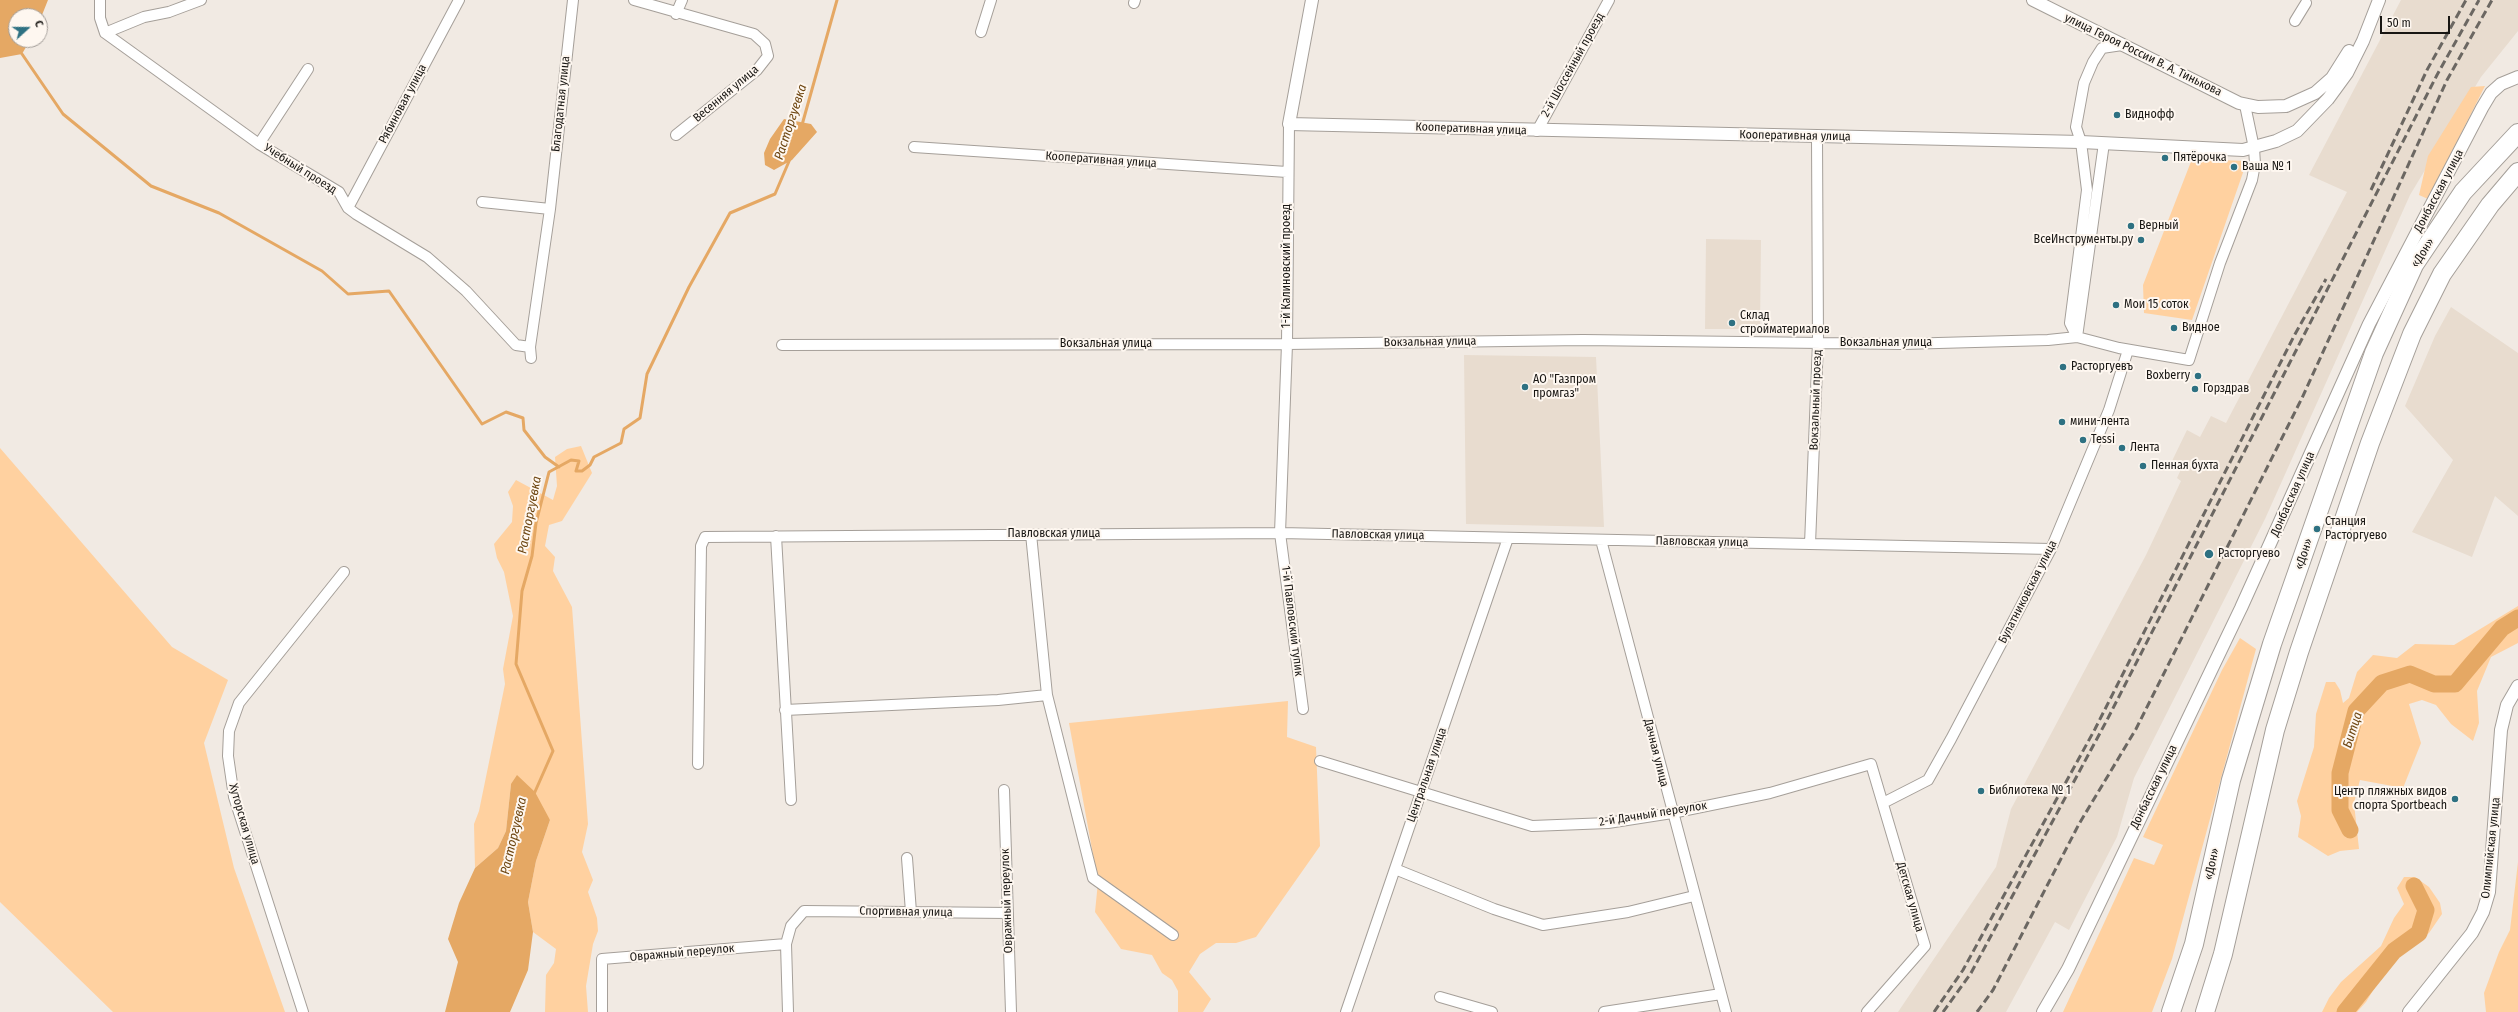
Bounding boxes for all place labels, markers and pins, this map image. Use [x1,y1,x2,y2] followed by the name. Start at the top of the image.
[2125,108,2174,122] place label: Виднофф
[2112,110,2122,120] marker: Виднофф
[2173,151,2227,165] place label: Пятёрочка
[2160,153,2170,163] marker: Пятёрочка
[2242,160,2291,174] place label: Ваша № 1
[2229,162,2239,172] marker: Ваша № 1
[2139,219,2179,233] place label: Верный
[2126,221,2136,231] marker: Верный
[2034,233,2133,247] place label: ВсеИнструменты.ру
[2136,235,2146,245] marker: ВсеИнструменты.ру
[2124,298,2189,312] place label: Мои 15 соток
[2111,300,2121,310] marker: Мои 15 соток
[1740,309,1830,337] place label: Склад стройматериалов
[1727,318,1737,328] marker: Склад стройматериалов
[2182,321,2220,335] place label: Видное
[2169,323,2179,333] marker: Видное
[2071,360,2133,374] place label: Расторгуевъ
[2058,362,2068,372] marker: Расторгуевъ
[2146,369,2190,383] place label: Boxberry
[2193,371,2203,381] marker: Boxberry
[1533,373,1596,401] place label: АО "Газпром промгаз"
[1520,382,1530,392] marker: АО "Газпром промгаз"
[2203,382,2249,396] place label: Горздрав
[2190,384,2200,394] marker: Горздрав
[2070,415,2130,429] place label: мини-лента
[2057,417,2067,427] marker: мини-лента
[2091,433,2115,447] place label: Tessi
[2078,435,2088,445] marker: Tessi
[2130,441,2160,455] place label: Лента
[2117,443,2127,453] marker: Лента
[2151,459,2219,473] place label: Пенная бухта
[2138,461,2148,471] marker: Пенная бухта
[2325,515,2387,543] place label: Станция Расторгуево
[2312,524,2322,534] marker: Станция Расторгуево
[2218,547,2280,561] place label: Расторгуево
[2203,548,2215,560] marker: Расторгуево
[1989,784,2071,798] place label: Библиотека № 1
[2334,785,2447,813] place label: Центр пляжных видов спорта Sportbeach
[1976,786,1986,796] marker: Библиотека № 1
[2450,794,2460,804] marker: Центр пляжных видов спорта Sportbeach

